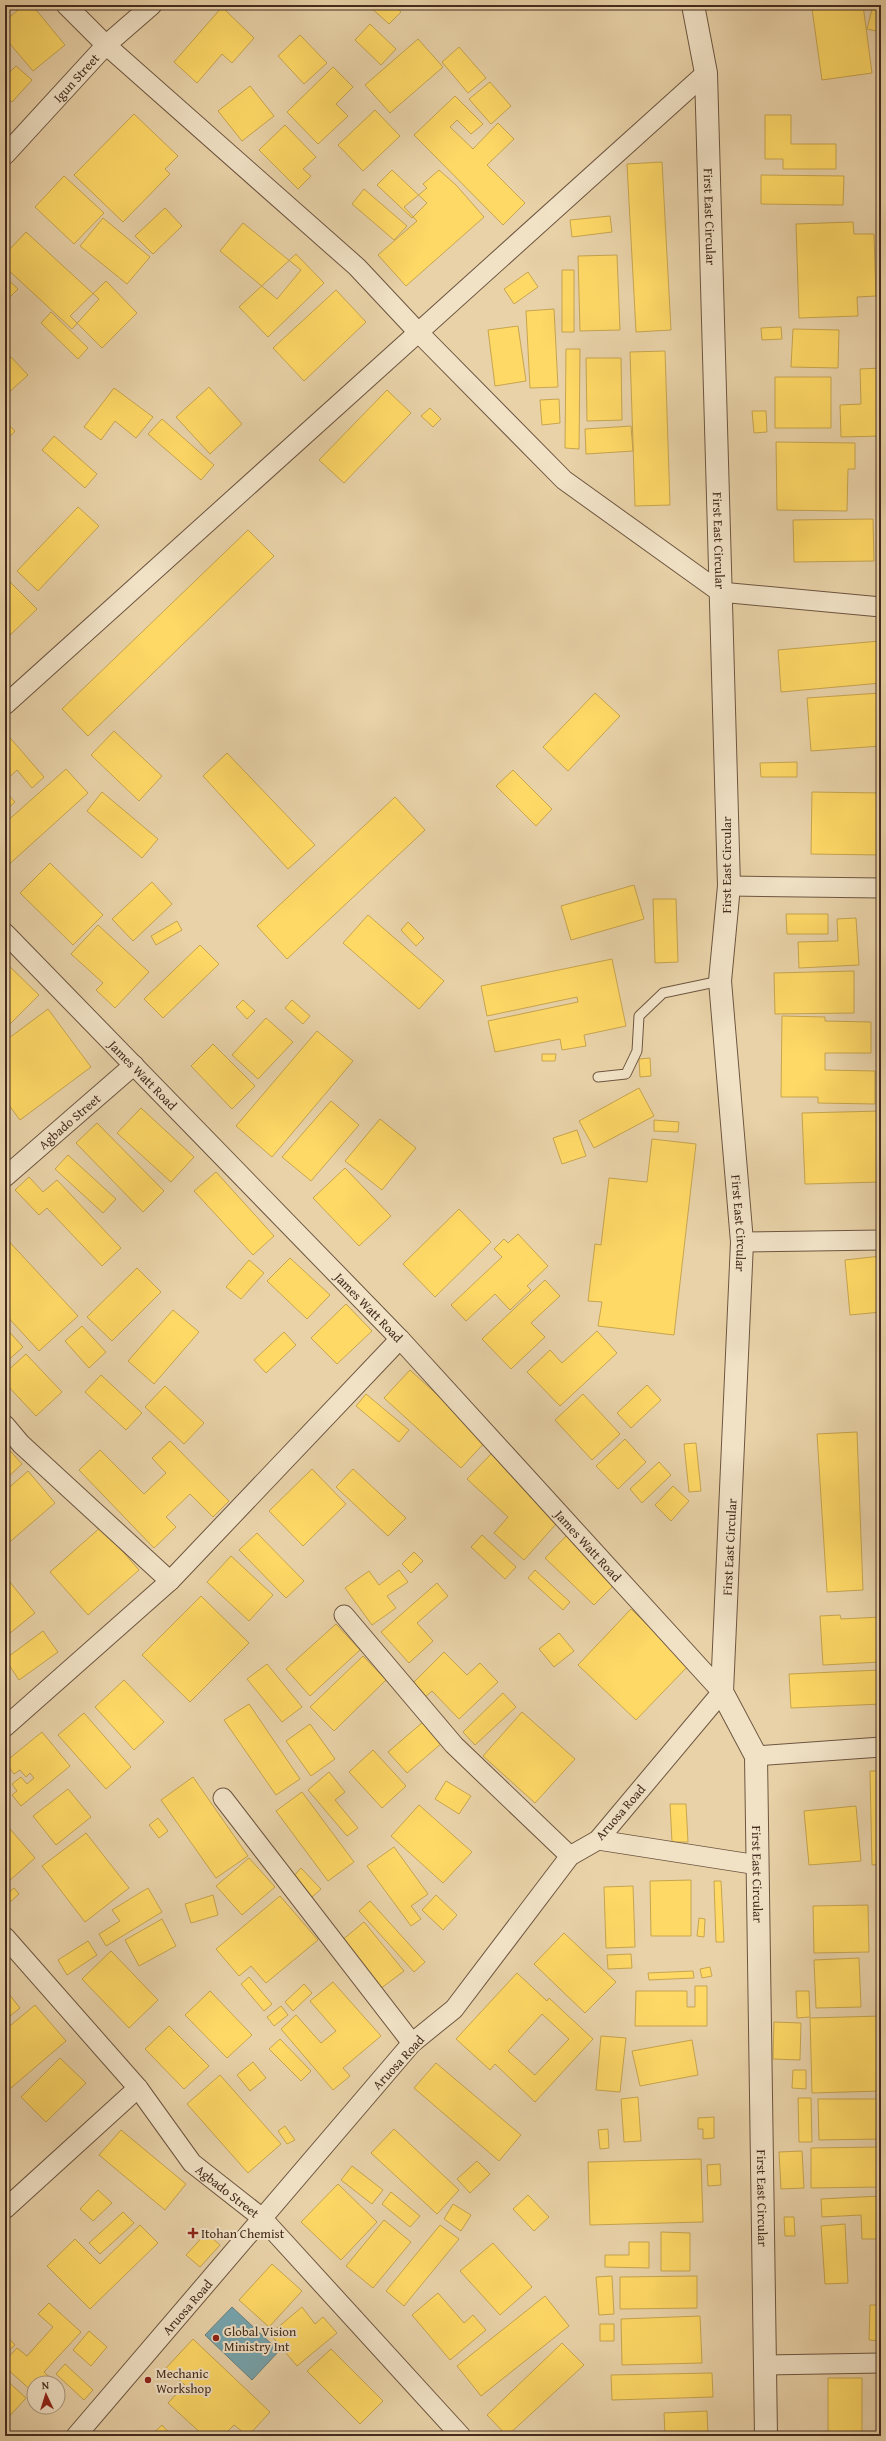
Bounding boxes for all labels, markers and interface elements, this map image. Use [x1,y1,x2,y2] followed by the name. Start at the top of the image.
[49,49,104,107] street label: Igun Street
[699,168,720,266] street label: First East Circular
[708,492,730,590] street label: First East Circular
[717,816,736,914] street label: First East Circular
[103,1035,181,1115] street label: James Watt Road
[34,1089,105,1154] street label: Agbado Street
[726,1174,751,1273] street label: First East Circular
[329,1267,407,1347] street label: James Watt Road
[717,1497,742,1596] street label: First East Circular
[549,1504,626,1586] street label: James Watt Road
[591,1780,650,1844] street label: Aruosa Road
[747,1825,767,1924] street label: First East Circular
[368,2031,429,2094] street label: Aruosa Road
[752,2149,772,2248] street label: First East Circular
[191,2160,264,2223] street label: Agbado Street
[201,2224,285,2243] place label: Itohan Chemist
[188,2228,198,2238] marker: Itohan Chemist
[158,2275,217,2339] street label: Aruosa Road
[224,2322,297,2356] place label: Global Vision Ministry Int
[211,2333,221,2343] marker: Global Vision Ministry Int
[156,2364,211,2398] place label: Mechanic Workshop
[26,2375,66,2415] north arrow
[143,2375,153,2385] marker: Mechanic Workshop
[41,2377,50,2393] text: N

